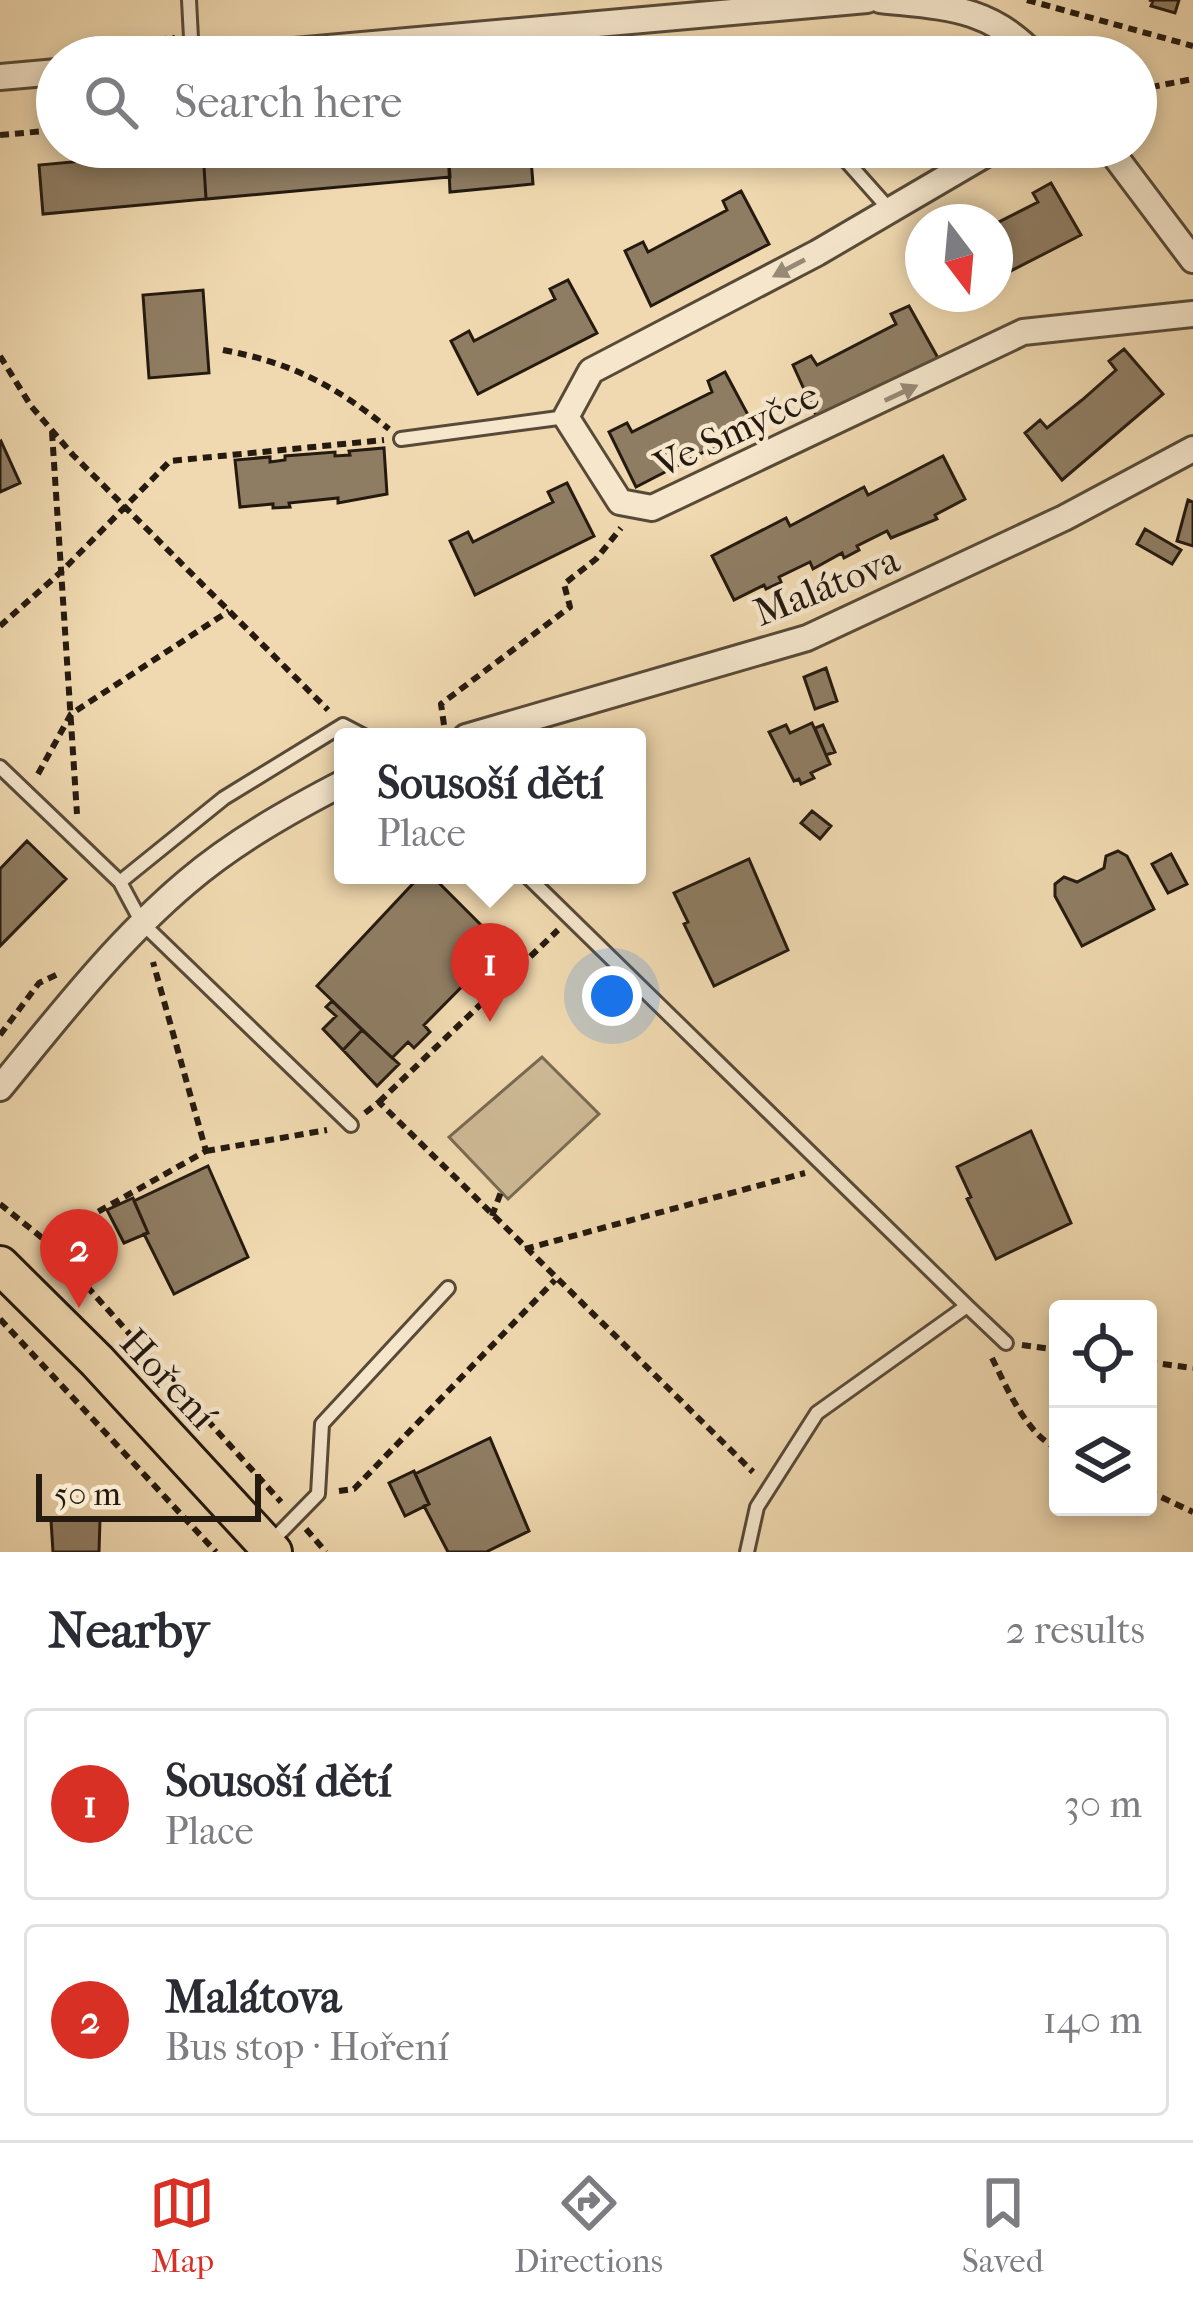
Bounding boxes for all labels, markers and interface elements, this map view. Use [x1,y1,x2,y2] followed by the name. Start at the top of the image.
[36,36,1157,168] search box
[78,69,144,135] icon: search
[174,76,402,129] text: Search here
[905,204,1013,312] north arrow
[771,257,806,277] one-way arrow
[646,372,826,488] street label: Ve Smyčce
[884,382,919,402] one-way arrow
[747,536,907,636] street label: Malátova
[334,728,646,884] popup
[377,757,603,810] text: Sousoší dětí
[377,810,466,856] text: Place
[451,923,529,1022] pin: 1
[582,966,642,1026] your location
[40,1209,118,1308] pin: 2
[1049,1300,1157,1516] map controls
[1049,1300,1157,1408] button: locate
[111,1319,226,1438] street label: Hoření
[1049,1408,1157,1516] button: layers
[36,1468,261,1521] scale bar
[54,1475,121,1514] text: 50 m
[48,1600,209,1660] text: Nearby
[1006,1607,1145,1653] text: 2 results
[165,1755,391,1808] text: Sousoší dětí
[83,1781,97,1827] text: 1
[1064,1781,1142,1827] text: 30 m
[165,1808,254,1854] text: Place
[165,1971,341,2024] text: Malátova
[80,1997,100,2043] text: 2
[1043,1997,1142,2043] text: 140 m
[165,2024,449,2070] text: Bus stop · Hoření
[149,2170,215,2281] tab: Map
[514,2170,663,2281] tab: Directions
[962,2170,1044,2281] tab: Saved

